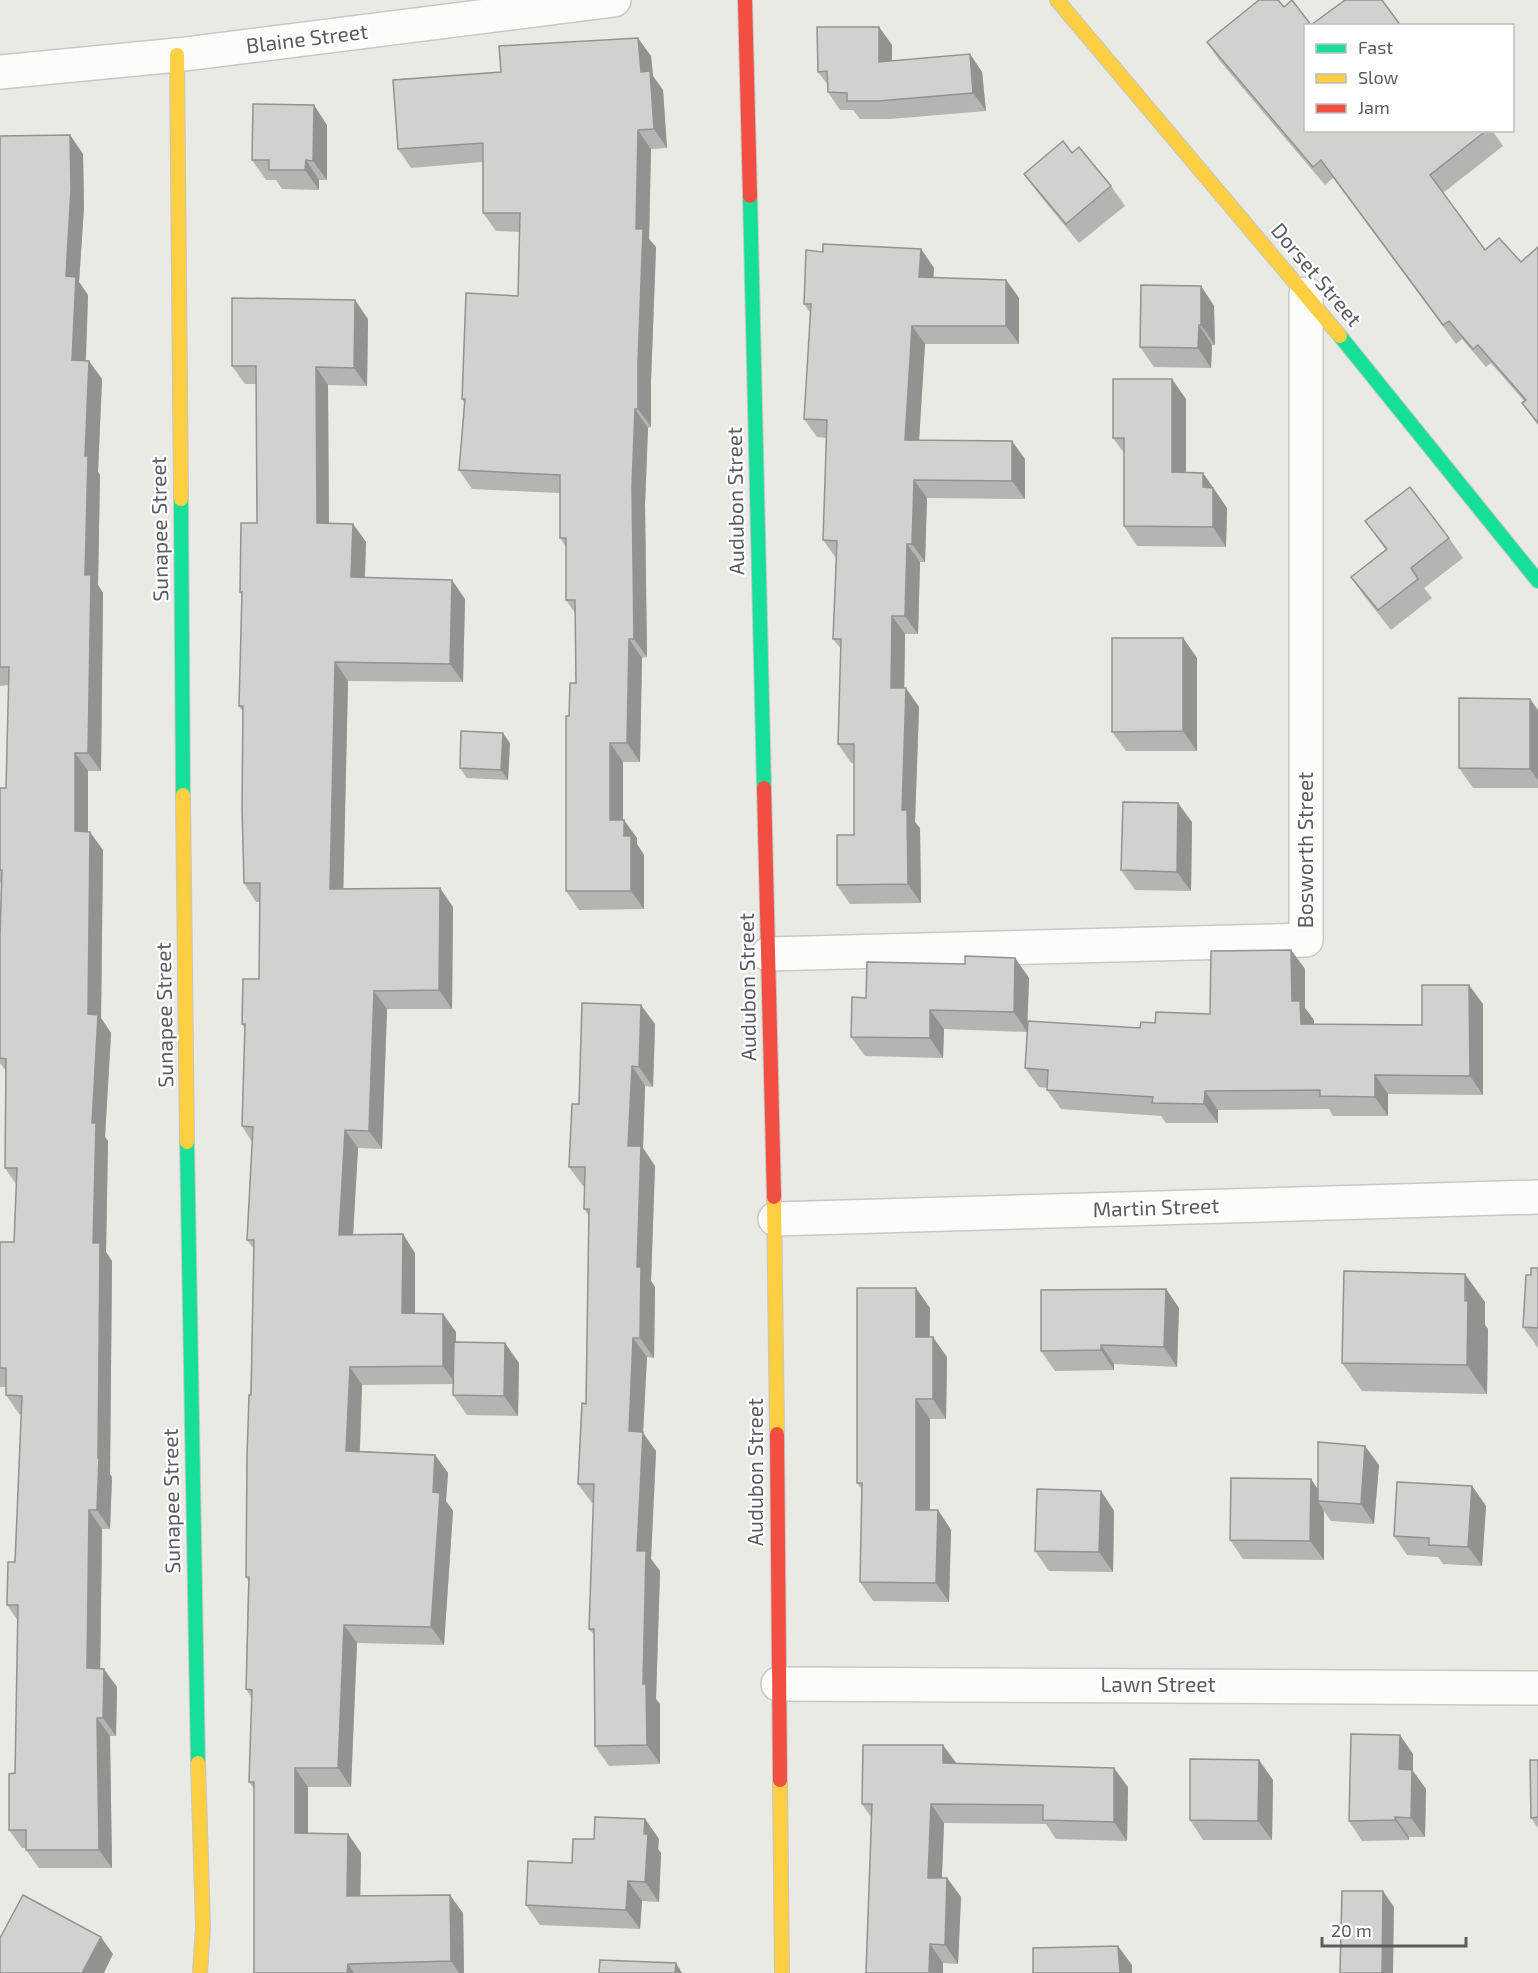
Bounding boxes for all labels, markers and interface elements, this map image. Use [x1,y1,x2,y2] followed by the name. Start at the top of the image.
[244,18,369,57] street label: Blaine Street
[1304,24,1514,132] legend
[1358,36,1393,58] text: Fast
[1358,66,1399,88] text: Slow
[1358,96,1390,118] text: Jam
[1267,217,1368,331] street label: Dorset Street
[721,427,748,575] street label: Audubon Street
[145,456,172,602] street label: Sunapee Street
[1292,772,1317,928] street label: Bosworth Street
[733,913,760,1061] street label: Audubon Street
[150,942,177,1088] street label: Sunapee Street
[1092,1192,1220,1221] street label: Martin Street
[742,1398,767,1546] street label: Audubon Street
[157,1428,184,1574] street label: Sunapee Street
[1101,1671,1215,1696] street label: Lawn Street
[1322,1910,1466,1948] scale bar
[1331,1919,1372,1941] text: 20 m

